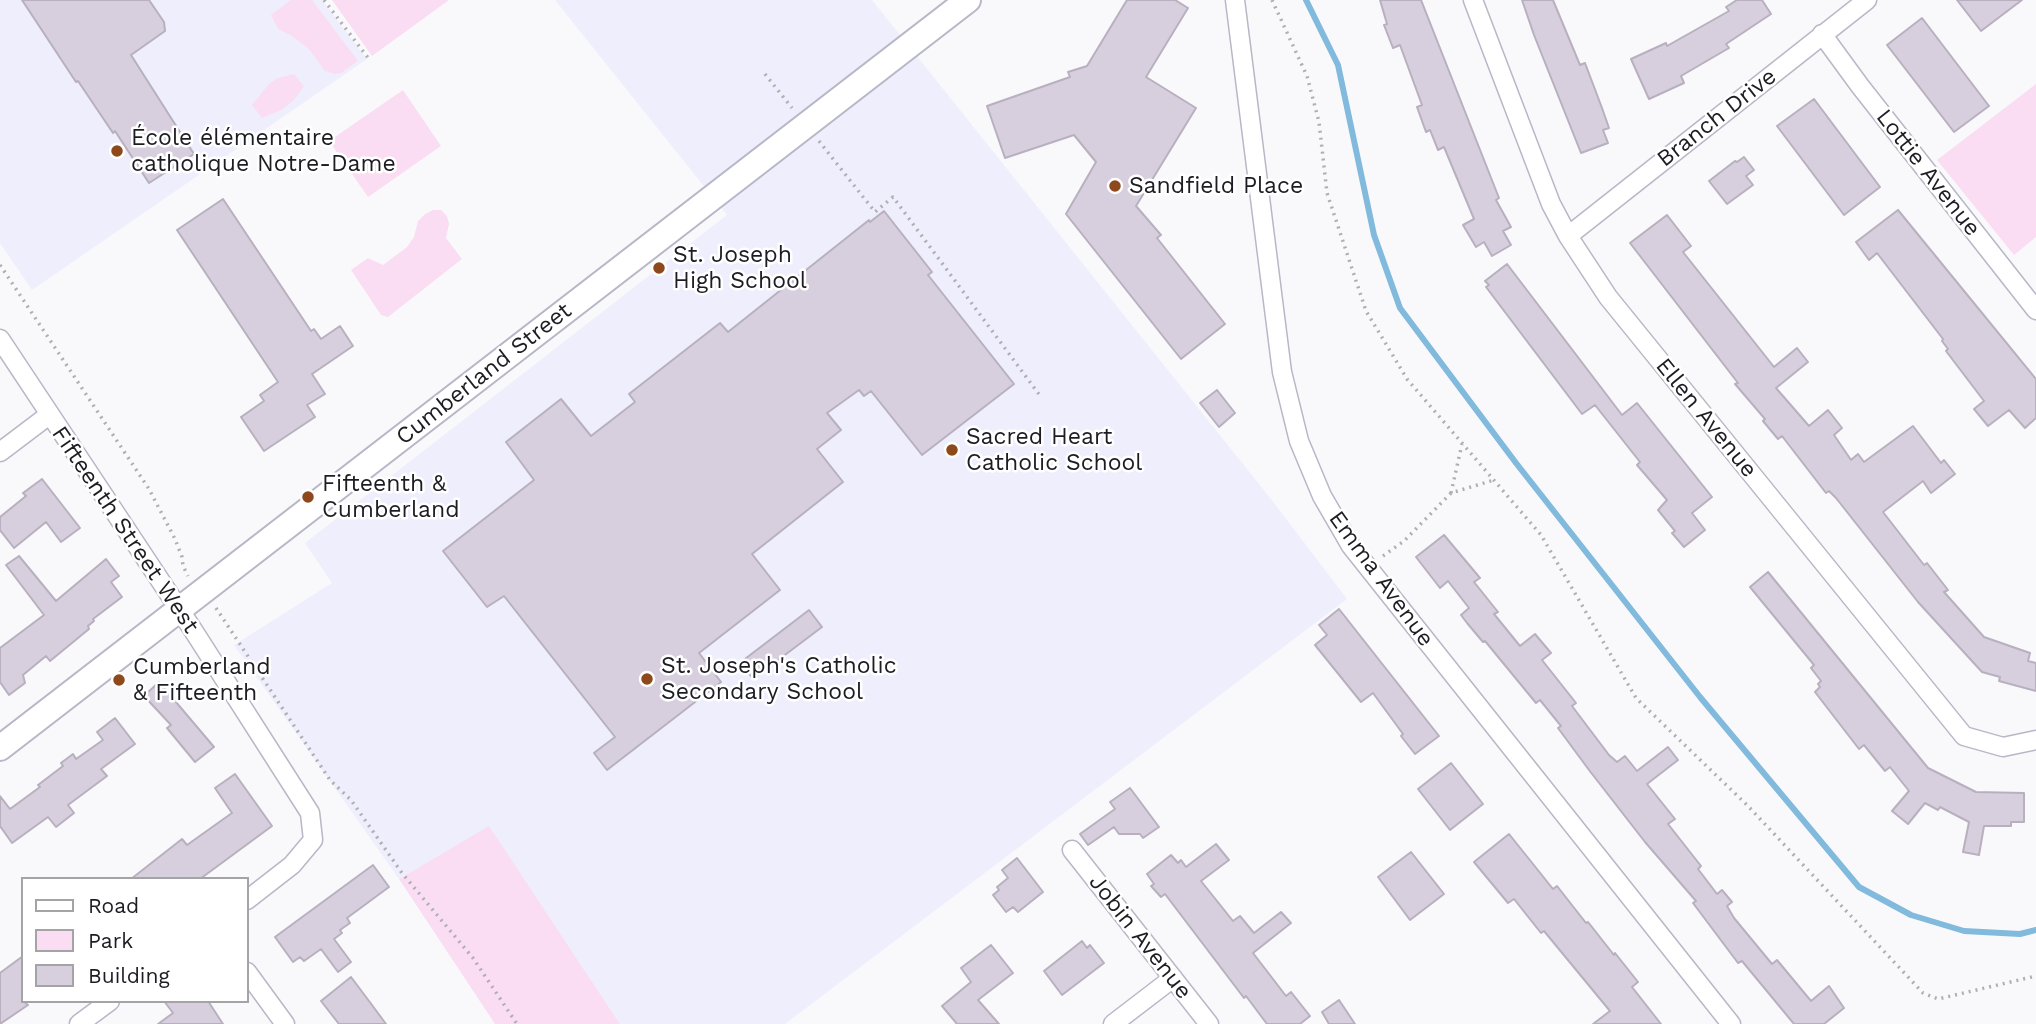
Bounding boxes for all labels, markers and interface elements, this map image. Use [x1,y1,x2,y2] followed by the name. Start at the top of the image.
[1652,63,1782,173] street label: Branch Drive
[1870,104,1986,242] street label: Lottie Avenue
[131,124,396,178] place label: École élémentaire catholique Notre-Dame
[109,143,125,159] marker: École élémentaire catholique Notre-Dame
[1129,172,1303,200] place label: Sandfield Place
[1107,178,1123,194] marker: Sandfield Place
[673,241,807,295] place label: St. Joseph High School
[651,260,667,276] marker: St. Joseph High School
[391,297,577,451] street label: Cumberland Street
[1650,353,1762,483] street label: Ellen Avenue
[45,421,205,639] street label: Fifteenth Street West
[966,423,1142,477] place label: Sacred Heart Catholic School
[944,442,960,458] marker: Sacred Heart Catholic School
[322,470,460,524] place label: Fifteenth & Cumberland
[300,489,316,505] marker: Fifteenth & Cumberland
[1323,506,1439,652] street label: Emma Avenue
[661,652,897,706] place label: St. Joseph's Catholic Secondary School
[133,653,271,707] place label: Cumberland & Fifteenth
[639,671,655,687] marker: St. Joseph's Catholic Secondary School
[111,672,127,688] marker: Cumberland & Fifteenth
[1083,869,1197,1005] street label: Jobin Avenue
[21,877,248,1003] legend
[88,893,139,918] text: Road
[88,928,133,953] text: Park
[88,963,170,988] text: Building

